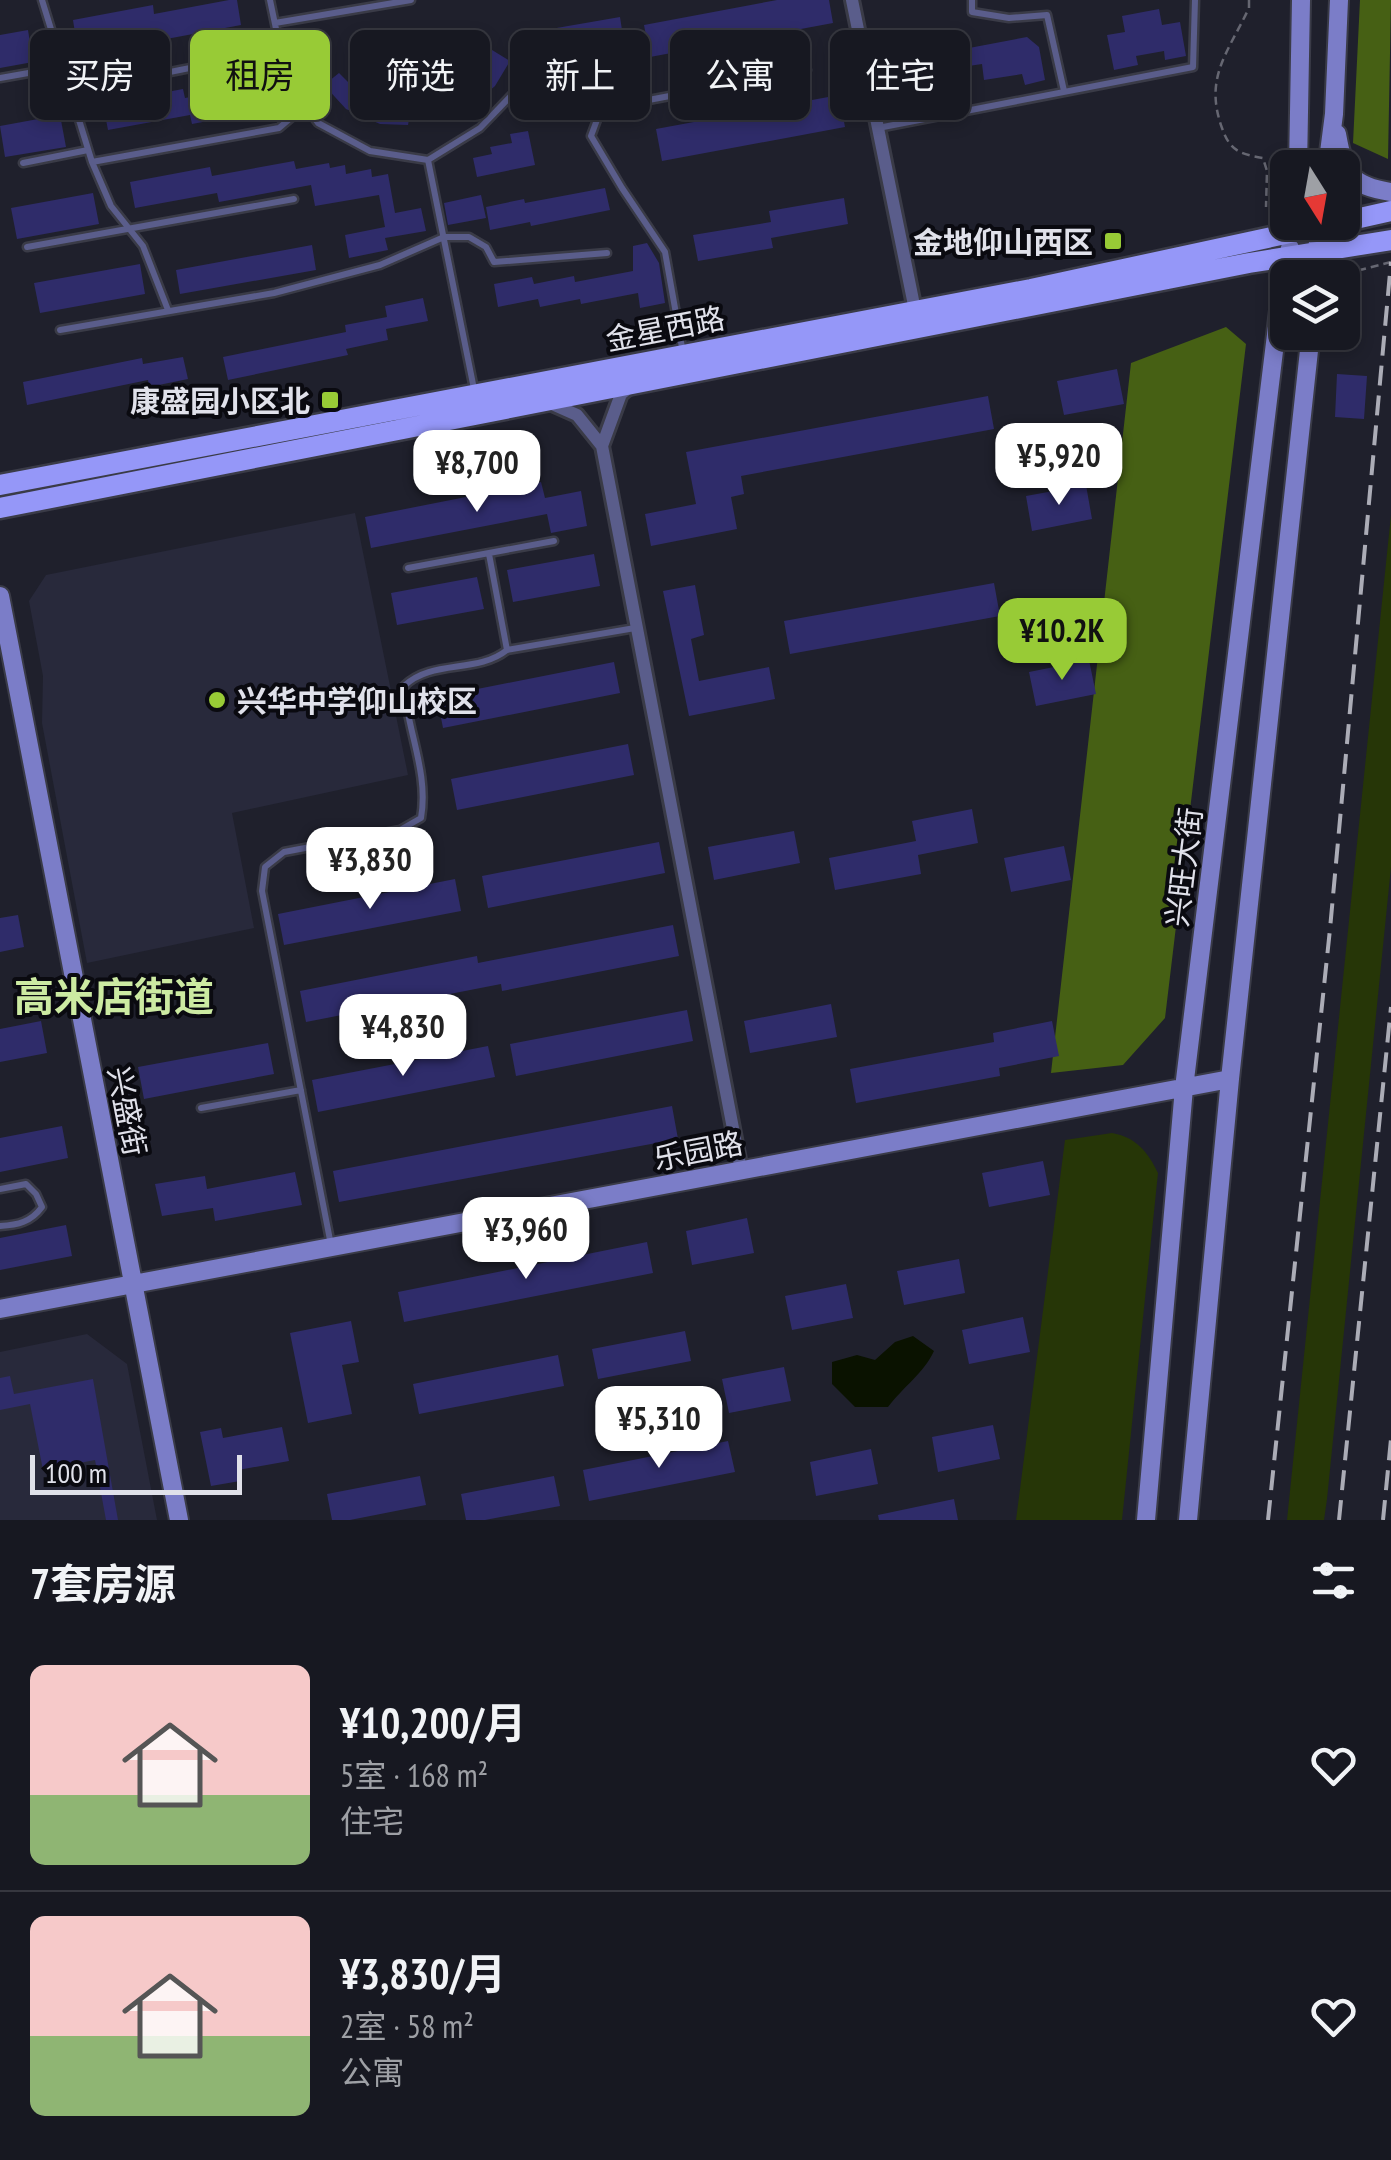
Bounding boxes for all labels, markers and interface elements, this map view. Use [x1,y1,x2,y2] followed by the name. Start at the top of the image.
[30,30,170,120] chip: 买房
[190,30,330,120] chip: 租房
[350,30,490,120] chip: 筛选
[510,30,650,120] chip: 新上
[670,30,810,120] chip: 公寓
[830,30,970,120] chip: 住宅
[1270,150,1360,240] north arrow
[1270,150,1360,350] map controls
[913,222,1093,261] place label: 金地仰山西区
[1102,230,1124,252] marker: 金地仰山西区
[1270,260,1360,350] button: layers
[602,297,728,359] street label: 金星西路
[130,381,310,420] place label: 康盛园小区北
[319,389,341,411] marker: 康盛园小区北
[978,423,1140,508] pin: ¥5,920
[396,430,558,515] pin: ¥8,700
[1017,434,1101,476] text: ¥5,920
[435,441,519,483] text: ¥8,700
[981,598,1143,683] pin: ¥10.2K
[1020,609,1104,651] text: ¥10.2K
[237,681,477,720] place label: 兴华中学仰山校区
[206,689,228,711] marker: 兴华中学仰山校区
[1156,805,1210,929] street label: 兴旺大街
[289,827,451,912] pin: ¥3,830
[328,838,412,880] text: ¥3,830
[14,970,214,1022] district label: 高米店街道
[322,994,484,1079] pin: ¥4,830
[361,1005,445,1047] text: ¥4,830
[100,1063,156,1159] street label: 兴盛街
[650,1122,746,1178] street label: 乐园路
[445,1197,607,1282] pin: ¥3,960
[484,1208,568,1250] text: ¥3,960
[578,1386,740,1471] pin: ¥5,310
[617,1397,701,1439] text: ¥5,310
[30,1450,242,1494] scale bar
[45,1454,107,1491] text: 100 m
[1306,1553,1361,1608] icon: filters
[30,1556,176,1611] text: 7套房源
[340,1695,526,1750] text: ¥10,200/月
[110,1705,230,1825] icon: home
[1306,1738,1361,1793] icon: heart
[340,1754,488,1796] text: 5室 · 168 m²
[340,1800,404,1842] text: 住宅
[340,1946,506,2001] text: ¥3,830/月
[110,1956,230,2076] icon: home
[1306,1989,1361,2044] icon: heart
[340,2005,474,2047] text: 2室 · 58 m²
[340,2051,404,2093] text: 公寓

